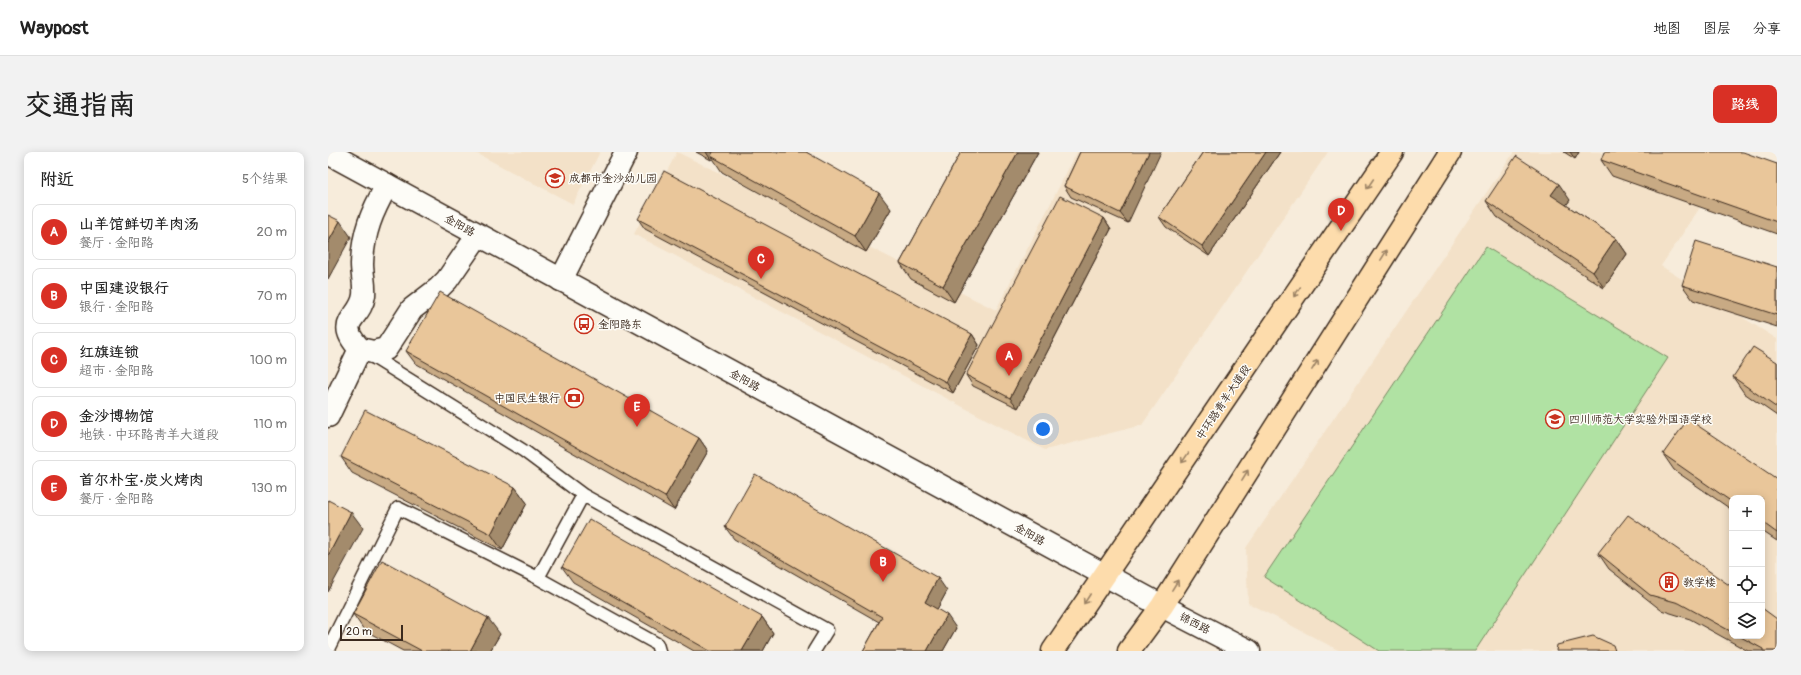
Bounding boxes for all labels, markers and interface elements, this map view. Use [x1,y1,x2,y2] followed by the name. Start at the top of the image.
[20,16,89,40] text: Waypost
[1653,20,1681,37] text: 地图
[1703,20,1731,37] text: 图层
[1753,20,1781,37] text: 分享
[1713,85,1777,123] button: 路线
[24,88,136,123] text: 交通指南
[544,167,566,189] school or university icon: 成都市金沙幼儿园
[40,169,74,190] text: 附近
[242,171,288,187] text: 5个结果
[569,172,657,185] place label: 成都市金沙幼儿园
[1366,178,1374,189] one-way arrow
[1328,198,1354,231] pin: D
[442,212,477,239] street label: 金阳路
[79,215,199,234] text: 山羊馆鲜切羊肉汤
[50,224,58,240] text: A
[256,224,287,240] text: 20 m
[79,235,154,251] text: 餐厅 · 金阳路
[748,246,774,279] pin: C
[1380,250,1388,261] one-way arrow
[79,279,169,298] text: 中国建设银行
[1293,286,1301,297] one-way arrow
[50,288,58,304] text: B
[257,288,287,304] text: 70 m
[79,299,154,315] text: 银行 · 金阳路
[573,313,595,335] bus stop icon: 金阳路东
[598,318,642,331] place label: 金阳路东
[79,343,139,362] text: 红旗连锁
[996,343,1022,376] pin: A
[50,352,58,368] text: C
[250,352,287,368] text: 100 m
[1311,359,1319,371] one-way arrow
[1193,362,1253,442] street label: 中环路青羊大道段
[79,363,154,379] text: 超市 · 金阳路
[727,367,762,394] street label: 金阳路
[563,387,585,409] bank icon: 中国民生银行
[494,392,560,405] place label: 中国民生银行
[624,394,650,427] pin: E
[79,407,154,426] text: 金沙博物馆
[1544,408,1566,430] school or university icon: 四川师范大学实验外国语学校
[1569,413,1712,426] place label: 四川师范大学实验外国语学校
[50,416,58,432] text: D
[254,416,287,432] text: 110 m
[1033,419,1053,439] your location
[79,427,219,443] text: 地铁 · 中环路青羊大道段
[1181,452,1189,463] one-way arrow
[1241,470,1249,481] one-way arrow
[79,471,204,490] text: 首尔朴宝·炭火烤肉
[51,480,57,496] text: E
[251,480,287,496] text: 130 m
[79,491,154,507] text: 餐厅 · 金阳路
[1729,495,1765,639] map controls
[1729,495,1765,531] button: +
[1012,521,1047,548] street label: 金阳路
[1729,531,1765,567] button: −
[870,549,896,582] pin: B
[1729,567,1765,603] button: locate
[1658,571,1680,593] building icon: 教学楼
[1683,576,1716,589] place label: 教学楼
[1172,579,1180,591] one-way arrow
[1083,593,1091,604] one-way arrow
[1729,603,1765,639] button: layers
[1177,610,1212,637] street label: 锦西路
[340,623,403,642] scale bar
[346,625,372,638] text: 20 m

